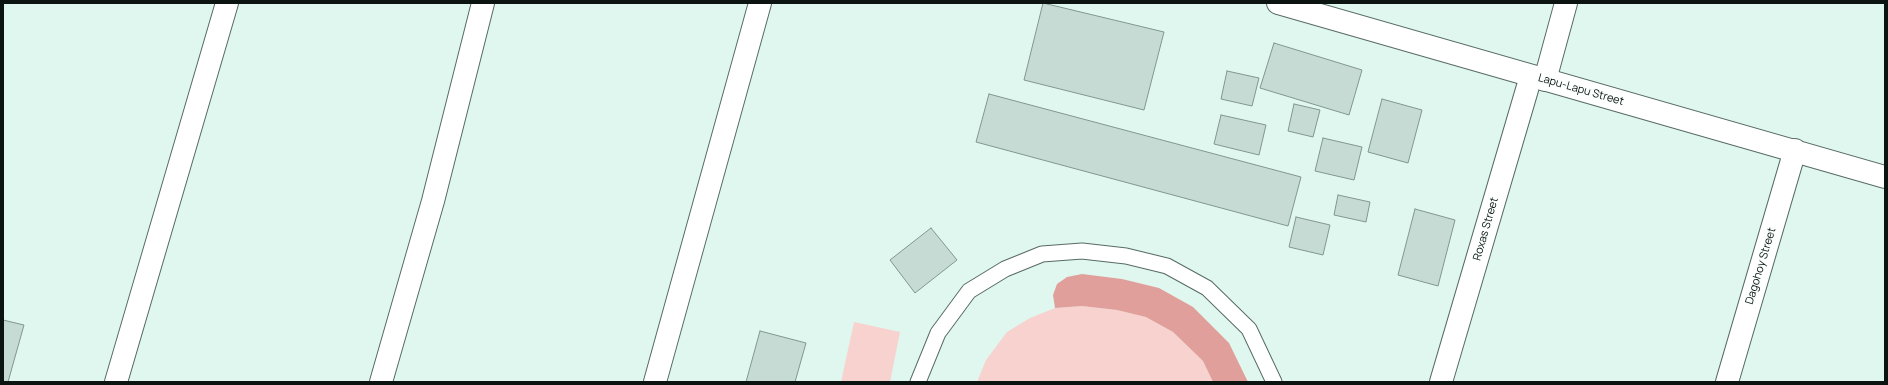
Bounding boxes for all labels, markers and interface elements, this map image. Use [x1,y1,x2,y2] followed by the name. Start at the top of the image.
[1537,71,1625,109] street label: Lapu-Lapu Street
[1471,196,1501,262] street label: Roxas Street
[1743,226,1779,306] street label: Dagohoy Street

